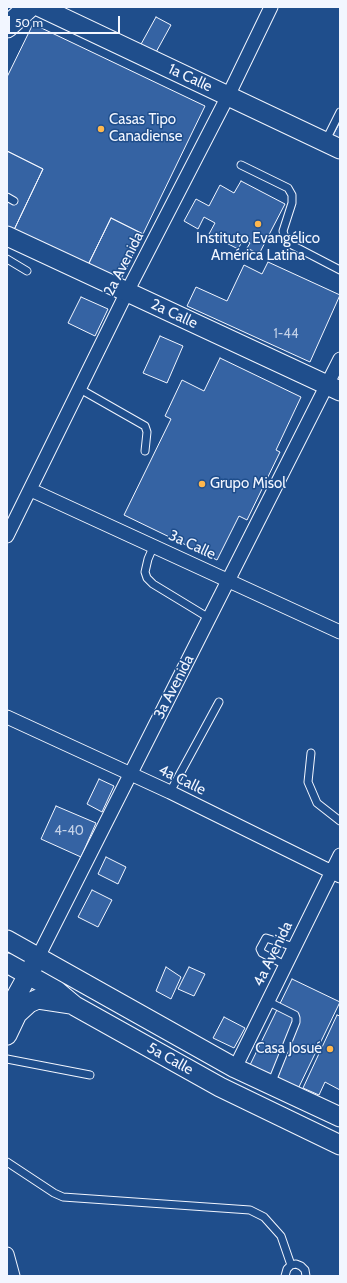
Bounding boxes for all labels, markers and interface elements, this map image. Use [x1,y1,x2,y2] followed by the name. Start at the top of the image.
[10,8,122,34] scale bar
[15,15,43,30] text: 50 m
[165,60,215,96] street label: 1a Calle
[109,111,182,146] place label: Casas Tipo Canadiense
[96,124,106,134] marker: Casas Tipo Canadiense
[253,219,263,229] marker: Instituto Evangélico América Latina
[100,229,148,299] street label: 2a Avenida
[196,230,320,265] place label: Instituto Evangélico América Latina
[148,295,200,333] street label: 2a Calle
[274,326,298,342] house number: 1-44
[210,475,286,493] place label: Grupo Misol
[197,479,207,489] marker: Grupo Misol
[166,526,218,564] street label: 3a Calle
[150,652,198,722] street label: 3a Avenida
[155,761,209,799] street label: 4a Calle
[54,823,84,839] house number: 4-40
[250,919,296,989] street label: 4a Avenida
[144,1039,196,1079] street label: 5a Calle
[255,1040,322,1058] place label: Casa Josué
[325,1044,335,1054] marker: Casa Josué

